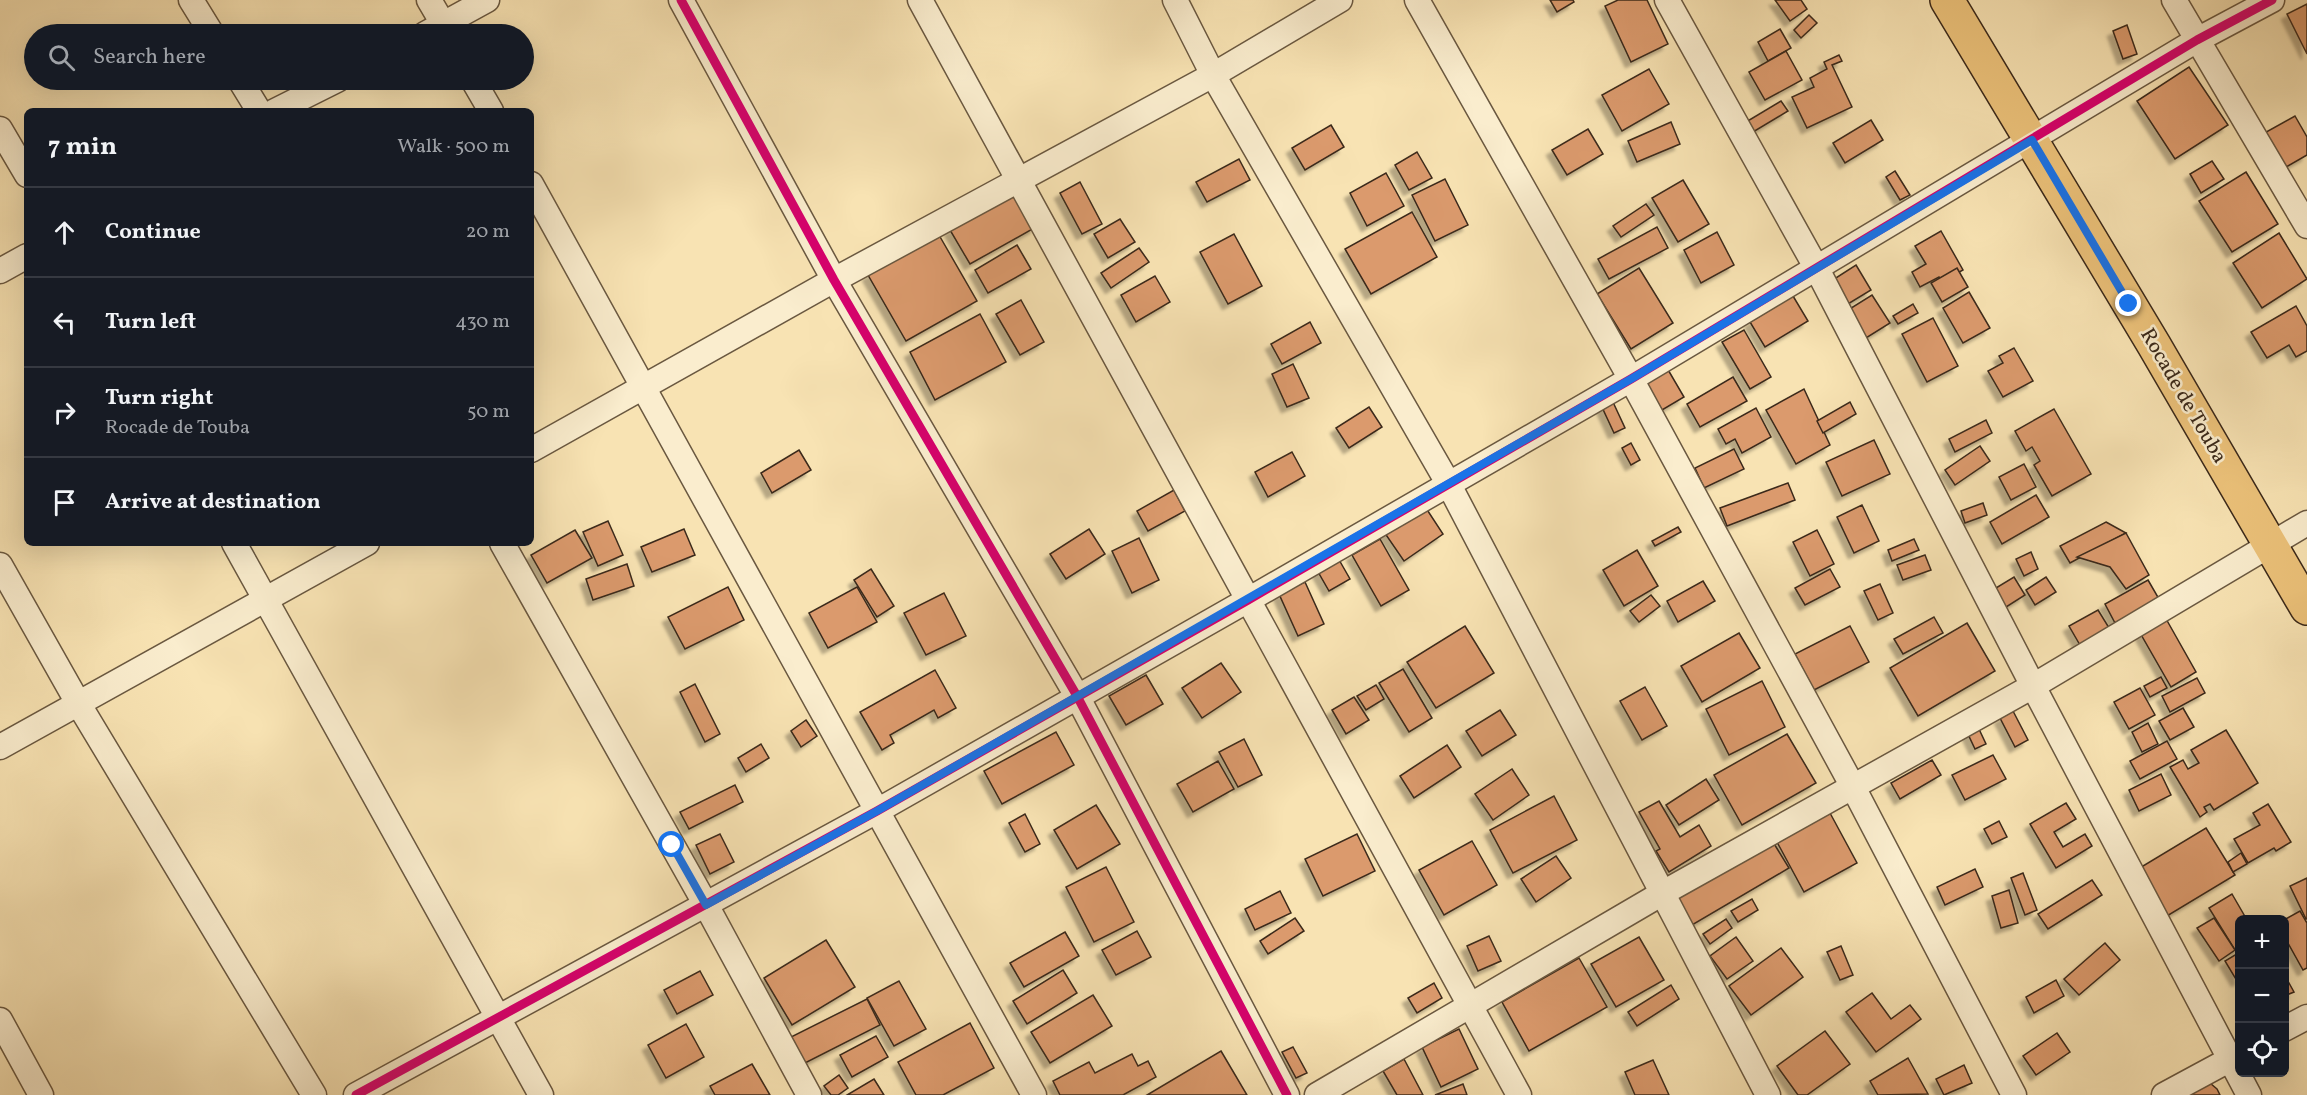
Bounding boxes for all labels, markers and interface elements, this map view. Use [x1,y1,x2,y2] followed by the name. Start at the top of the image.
[24,24,534,90] search box
[45,41,78,74] icon: search
[93,42,206,73] text: Search here
[48,129,117,165] text: 7 min
[397,133,510,161] text: Walk · 500 m
[48,216,81,249] icon: ahead
[105,217,201,248] text: Continue
[466,218,510,246] text: 20 m
[2115,290,2141,316] route end
[48,306,81,339] icon: left
[105,307,196,338] text: Turn left
[455,308,510,336] text: 430 m
[2132,323,2234,469] street label: Rocade de Touba
[105,383,213,414] text: Turn right
[48,396,81,429] icon: right
[467,398,510,426] text: 50 m
[105,414,250,442] text: Rocade de Touba
[48,486,81,519] icon: arrive
[105,487,321,518] text: Arrive at destination
[658,831,684,857] route start
[2235,915,2289,1077] map controls
[2235,915,2289,969] button: +
[2235,969,2289,1023] button: −
[2235,1023,2289,1077] button: locate

